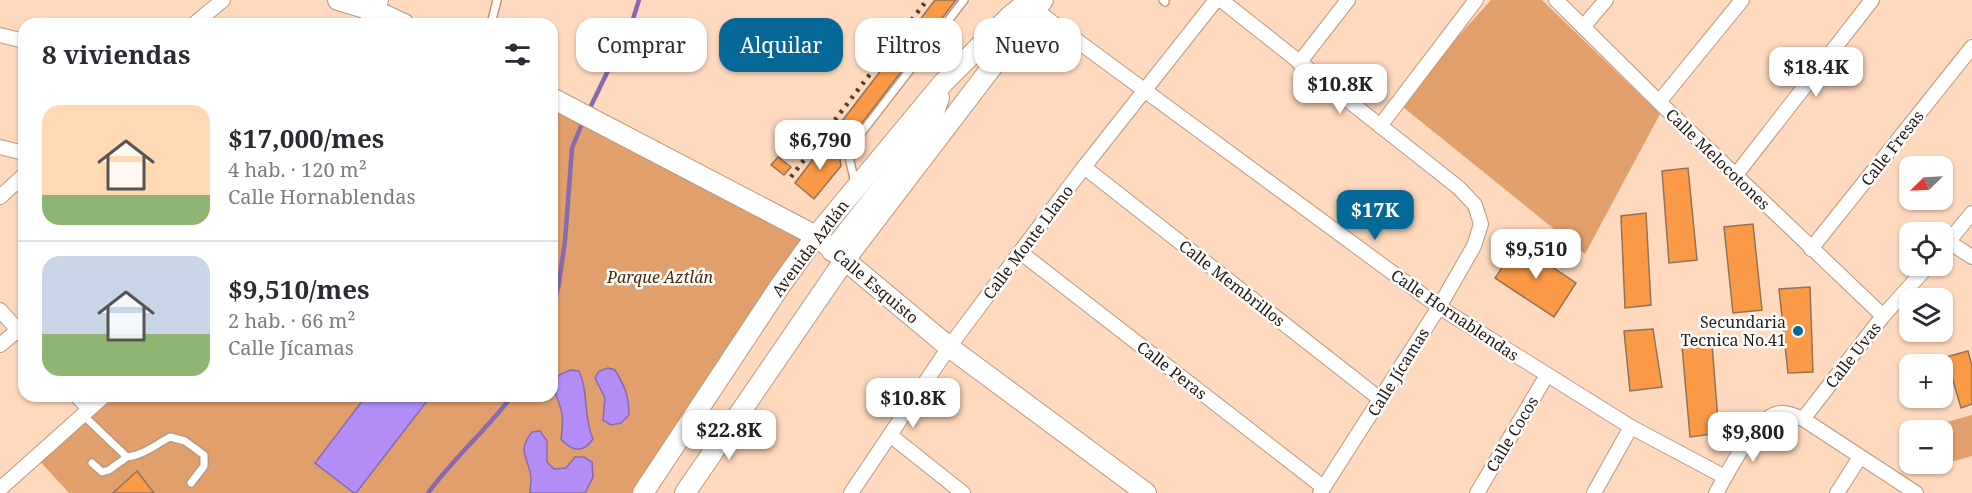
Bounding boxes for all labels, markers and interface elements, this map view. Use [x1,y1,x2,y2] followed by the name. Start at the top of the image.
[576,18,707,72] chip: Comprar
[719,18,843,72] chip: Alquilar
[855,18,962,72] chip: Filtros
[974,18,1081,72] chip: Nuevo
[42,36,190,72] text: 8 viviendas
[501,38,534,71] icon: filters
[1767,47,1865,98] pin: $18.4K
[1783,53,1849,80] text: $18.4K
[1291,64,1389,115] pin: $10.8K
[1307,70,1373,97] text: $10.8K
[1661,103,1775,215] street label: Calle Melocotones
[1855,106,1929,190] street label: Calle Fresas
[228,120,384,156] text: $17,000/mes
[771,120,869,171] pin: $6,790
[789,126,851,153] text: $6,790
[90,129,162,201] icon: home
[228,156,367,183] text: 4 hab. · 120 m²
[1899,156,1953,210] north arrow
[1899,156,1953,474] map controls
[978,180,1078,304] street label: Calle Monte Llano
[228,183,415,210] text: Calle Hornablendas
[1339,190,1411,241] pin: $17K
[766,195,854,301] street label: Avenida Aztlán
[1351,196,1399,223] text: $17K
[1899,222,1953,276] button: locate
[1487,229,1585,280] pin: $9,510
[1174,235,1290,331] street label: Calle Membrillos
[1505,235,1567,262] text: $9,510
[828,244,924,328] street label: Calle Esquisto
[1387,264,1523,366] street label: Calle Hornablendas
[606,266,713,288] park label: Parque Aztlán
[228,271,370,307] text: $9,510/mes
[90,280,162,352] icon: home
[1899,288,1953,342] button: layers
[228,307,355,334] text: 2 hab. · 66 m²
[1681,311,1786,351] place label: Secundaria Tecnica No.41
[1820,317,1886,393] street label: Calle Uvas
[1362,324,1434,420] street label: Calle Jícamas
[1791,324,1805,338] marker: Secundaria Tecnica No.41
[228,334,354,361] text: Calle Jícamas
[1132,336,1212,404] street label: Calle Peras
[1899,354,1953,408] button: +
[864,378,962,429] pin: $10.8K
[880,384,946,411] text: $10.8K
[1481,392,1543,476] street label: Calle Cocos
[680,410,778,461] pin: $22.8K
[1704,412,1802,463] pin: $9,800
[696,416,762,443] text: $22.8K
[1722,418,1784,445] text: $9,800
[1899,420,1953,474] button: −

